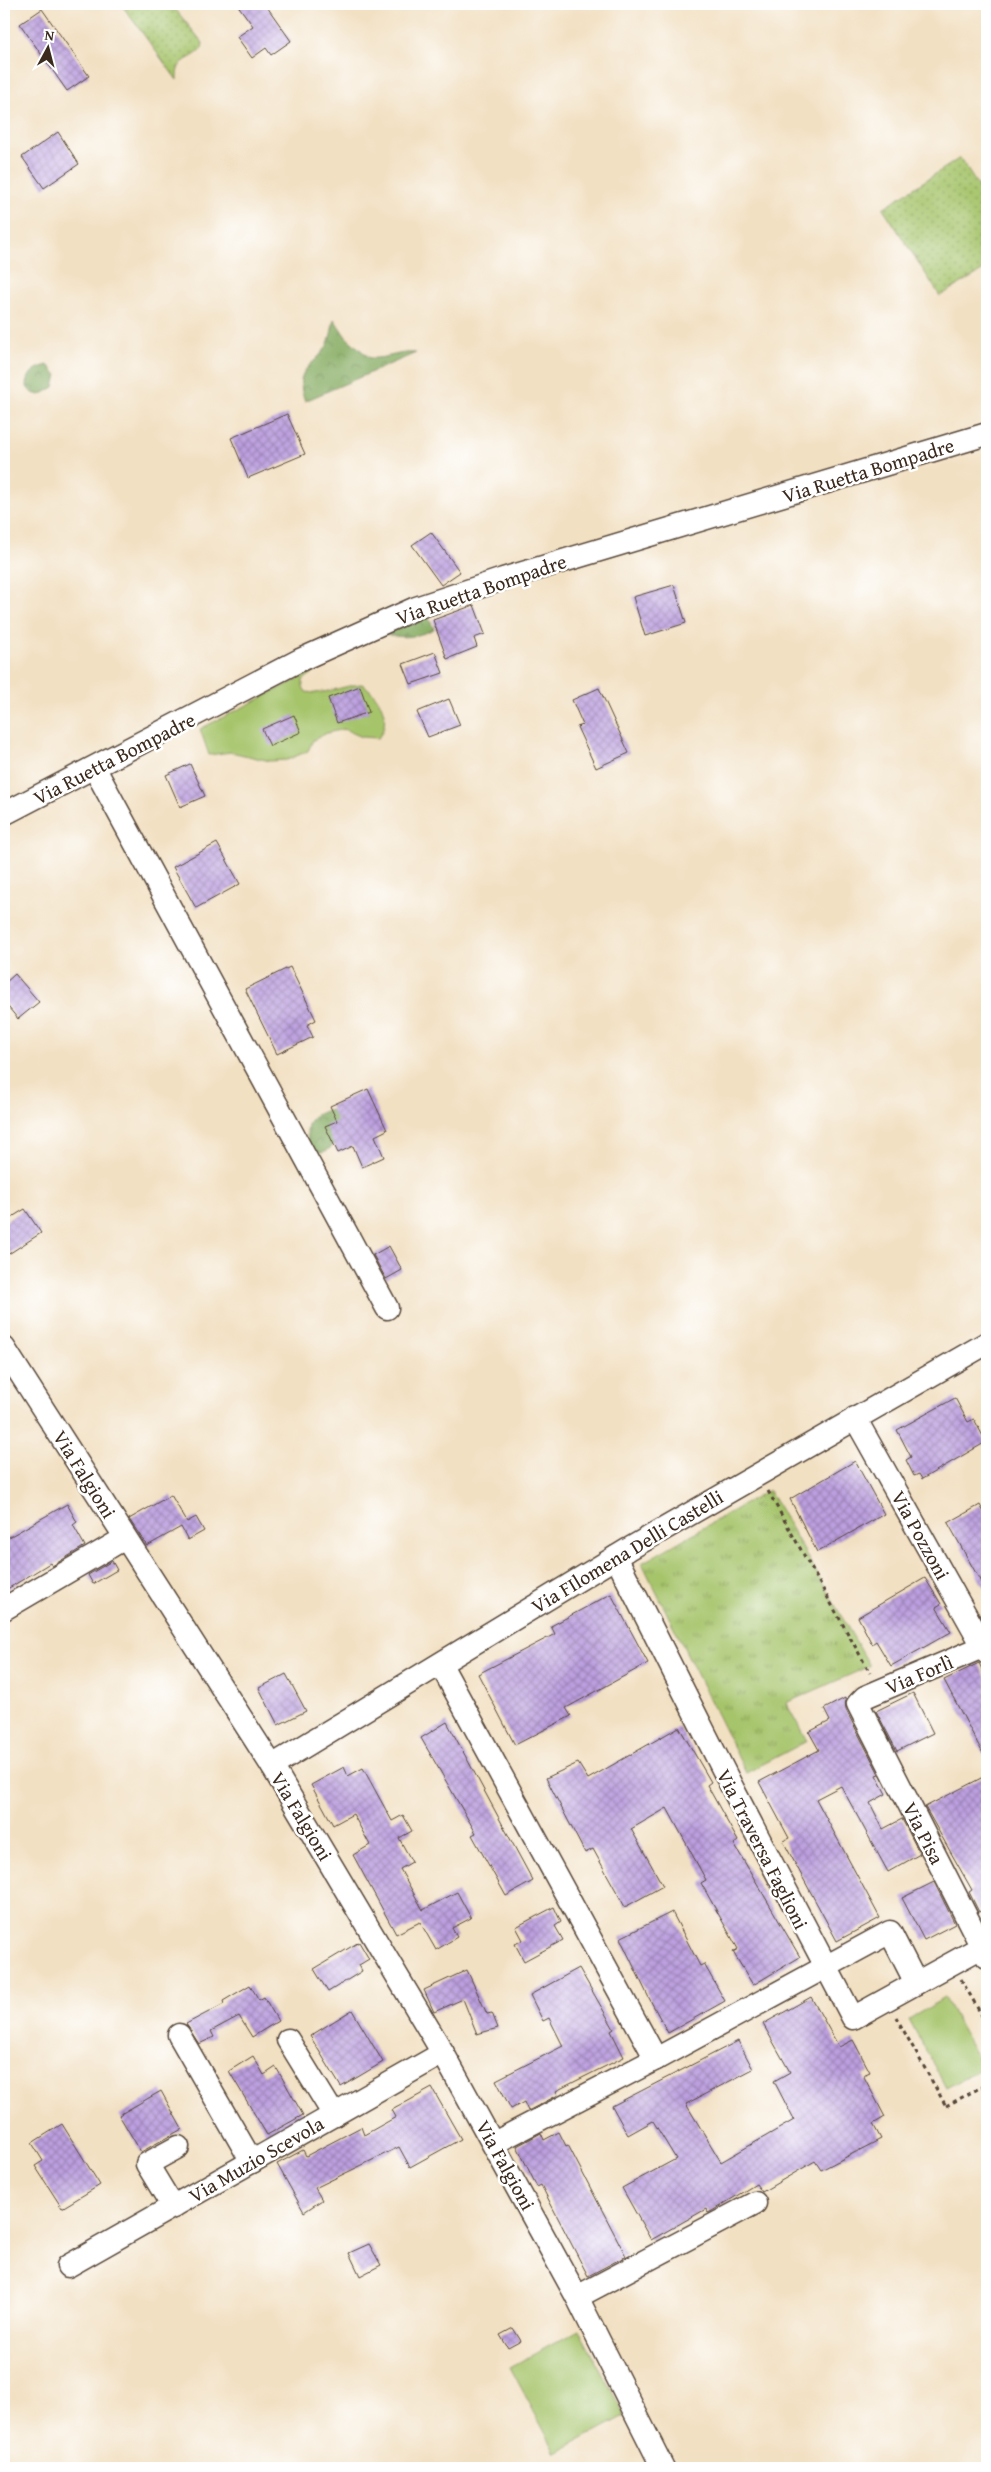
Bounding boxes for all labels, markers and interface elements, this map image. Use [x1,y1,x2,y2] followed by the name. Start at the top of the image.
[22,22,72,72] north arrow
[44,25,56,46] text: N
[778,430,958,510] street label: Via Ruetta Bompadre
[392,546,570,632] street label: Via Ruetta Bompadre
[28,705,200,811] street label: Via Ruetta Bompadre
[46,1424,124,1524] street label: Via Falgioni
[525,1482,729,1620] street label: Via FIlomena Delli Castelli
[885,1485,958,1585] street label: Via Pozzoni
[881,1647,958,1701] street label: Via Forlì
[710,1764,816,1935] street label: Via Traversa Faglioni
[264,1766,340,1866] street label: Via Falgioni
[896,1797,952,1870] street label: Via Pisa
[183,2108,329,2209] street label: Via Muzio Scevola
[469,2115,543,2216] street label: Via Falgioni

